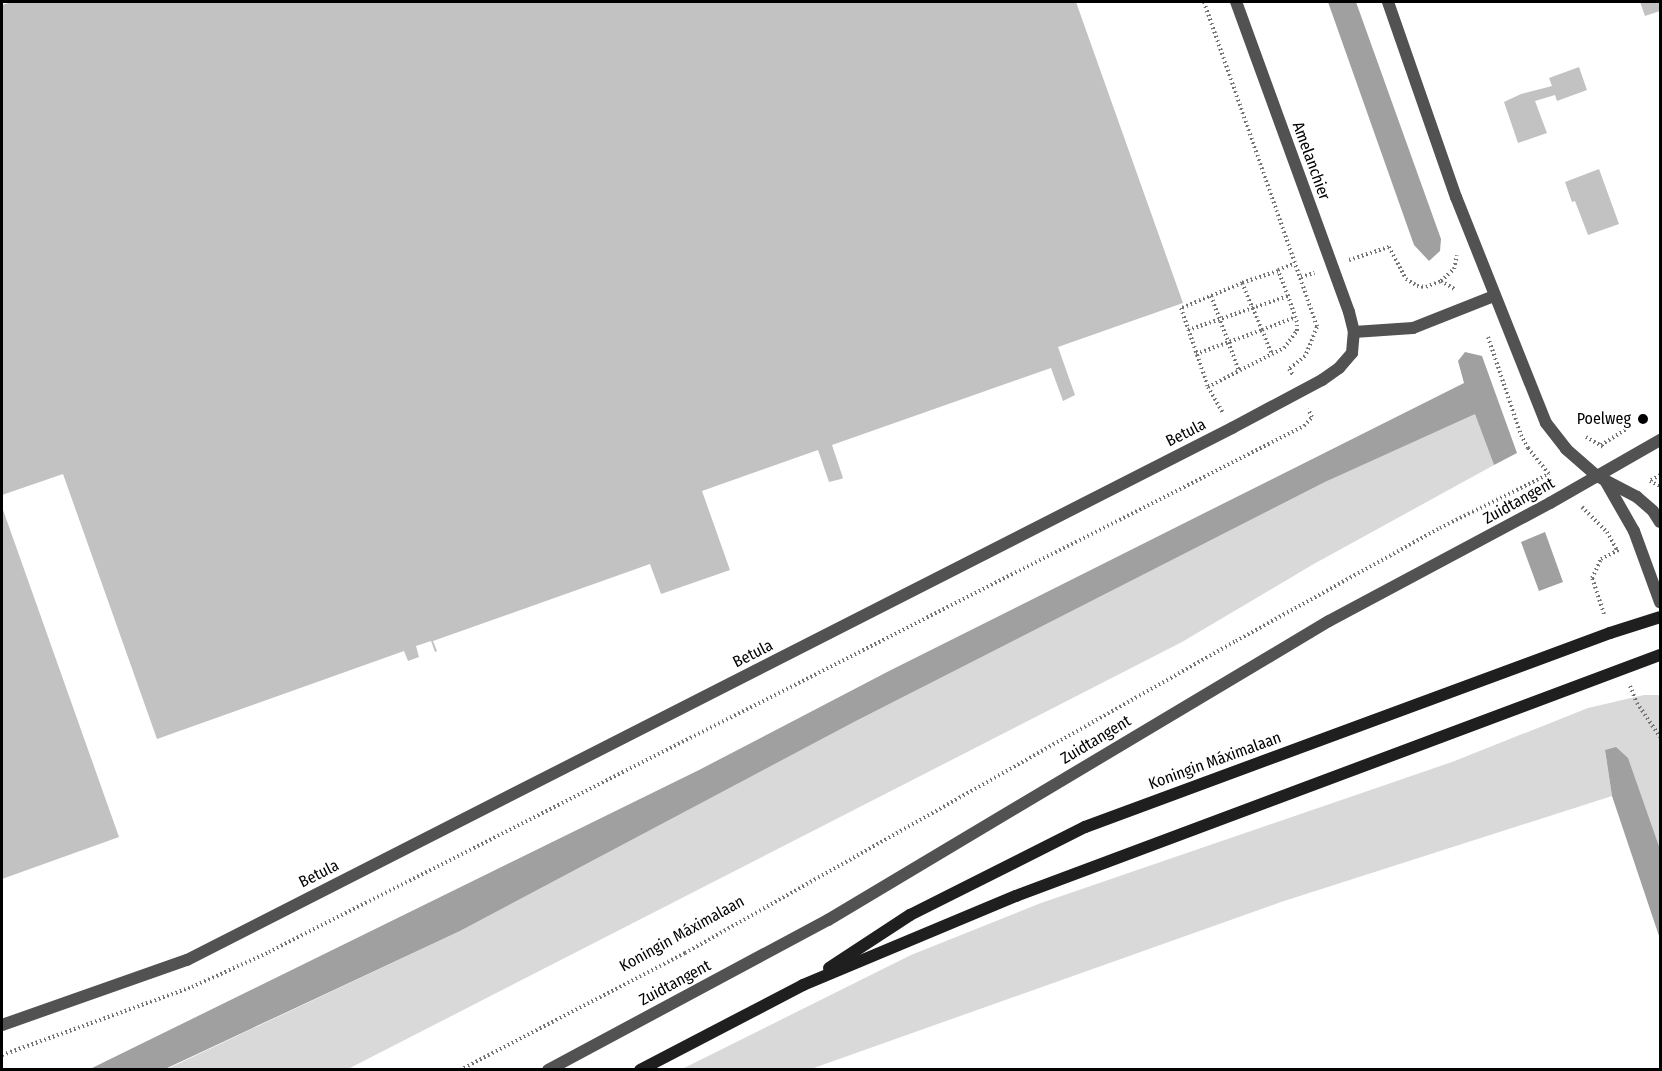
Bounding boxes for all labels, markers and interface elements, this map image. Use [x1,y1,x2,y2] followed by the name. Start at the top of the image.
[1288,119,1334,203] street label: Amelanchier
[1577,409,1631,429] place label: Poelweg
[1636,412,1650,426] marker: Poelweg
[1163,415,1209,451] street label: Betula
[1480,474,1558,528] street label: Zuidtangent
[730,636,776,672] street label: Betula
[1057,712,1135,768] street label: Zuidtangent
[1146,728,1284,794] street label: Koningin Máximalaan
[296,856,342,892] street label: Betula
[616,892,748,976] street label: Koningin Máximalaan
[636,956,714,1010] street label: Zuidtangent

